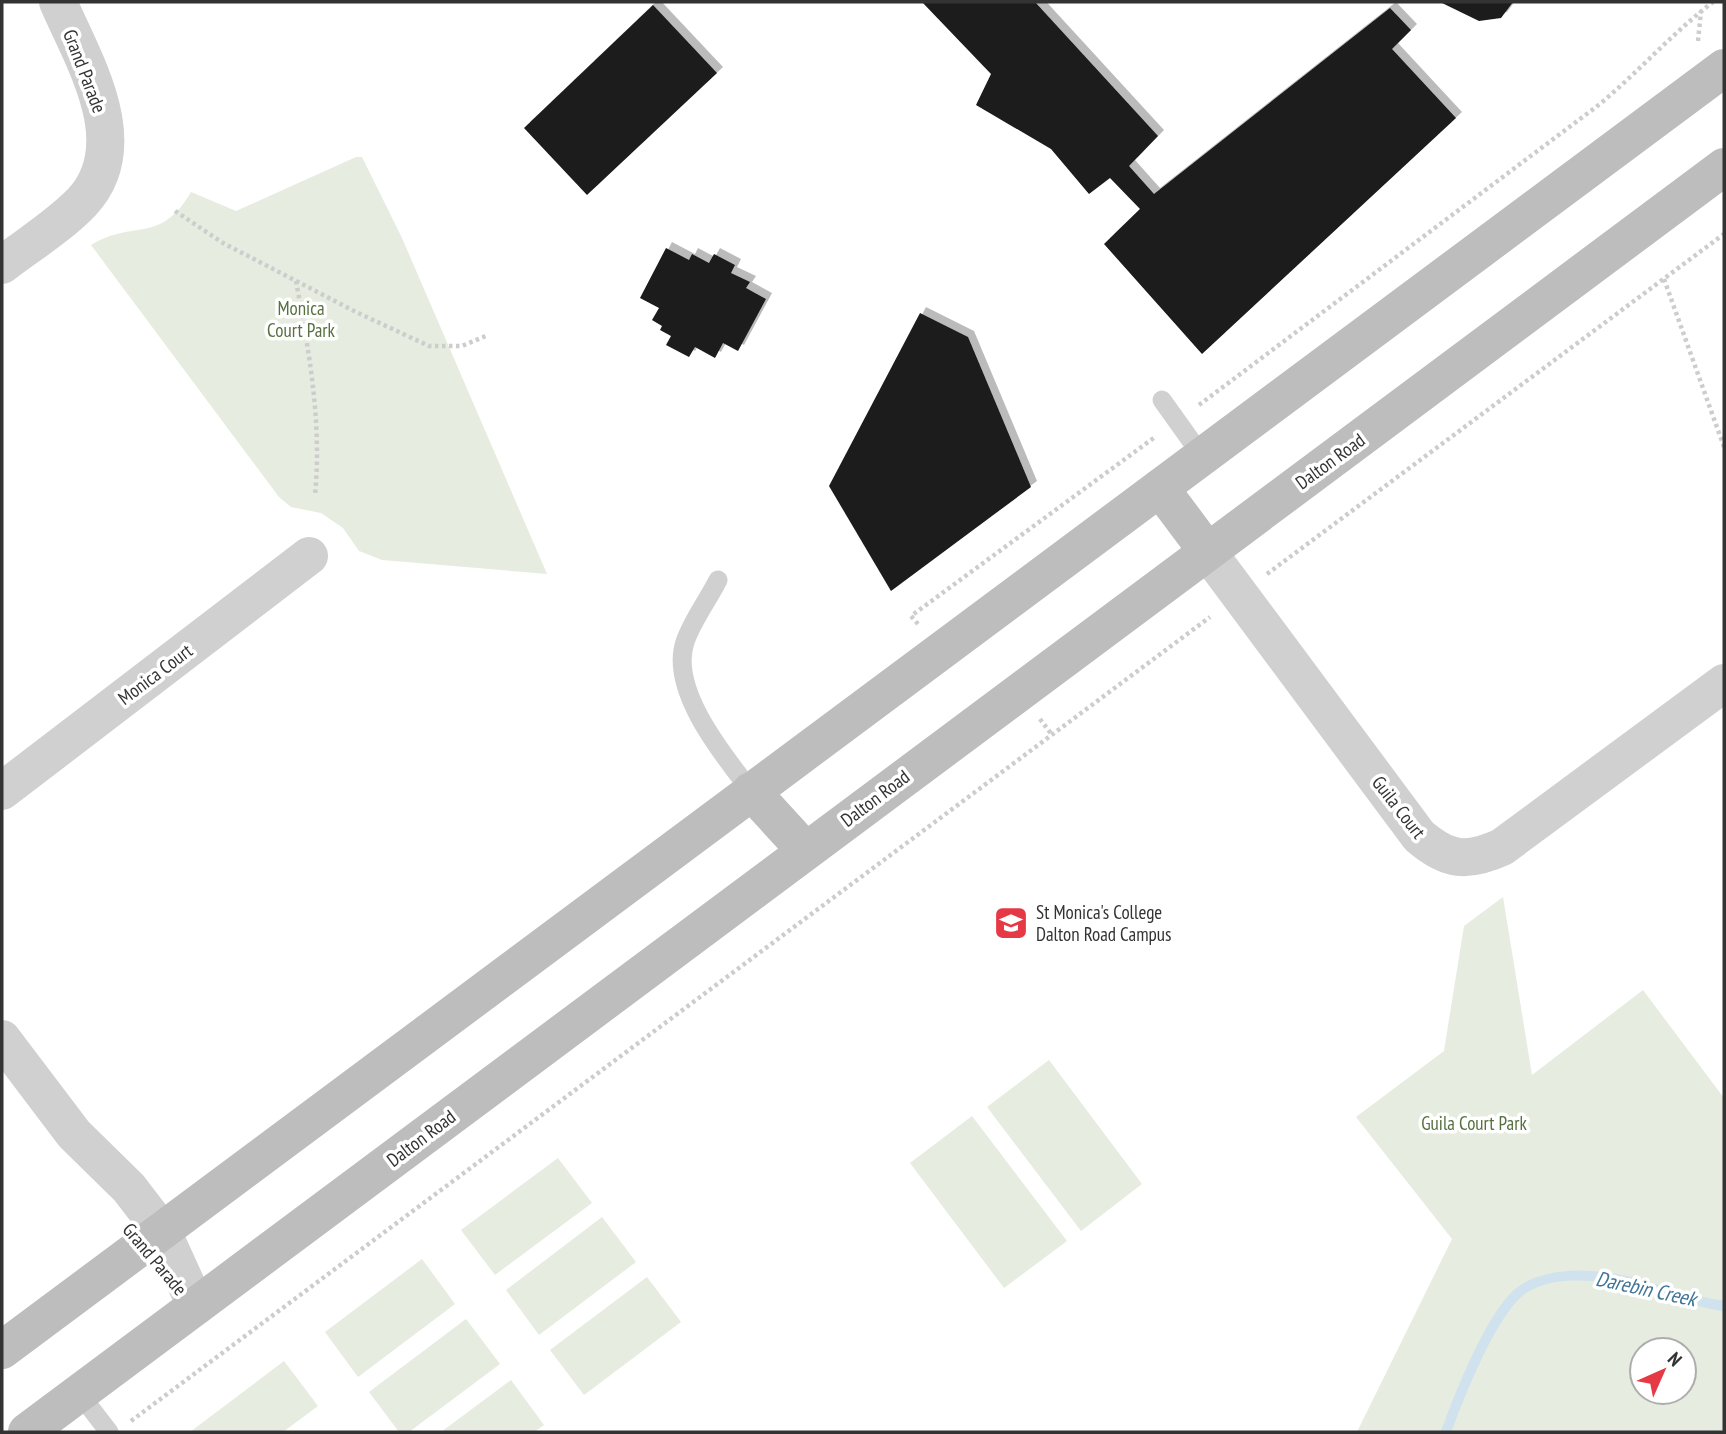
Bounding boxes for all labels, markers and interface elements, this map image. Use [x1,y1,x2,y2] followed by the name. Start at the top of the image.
[58,26,112,116] street label: Grand Parade
[267,296,336,342] park label: Monica Court Park
[1291,428,1369,494] street label: Dalton Road
[113,638,197,710] street label: Monica Court
[836,764,914,832] street label: Dalton Road
[1367,771,1431,844] street label: Guila Court
[1036,900,1171,946] place label: St Monica's College Dalton Road Campus
[992,904,1030,942] school or university icon: St Monica's College Dalton Road Campus
[382,1104,460,1172] street label: Dalton Road
[1421,1111,1527,1135] park label: Guila Court Park
[118,1218,192,1300] street label: Grand Parade
[1594,1265,1701,1313] water label: Darebin Creek
[1628,1336,1698,1406] north arrow
[1663,1347,1687,1371] text: N

